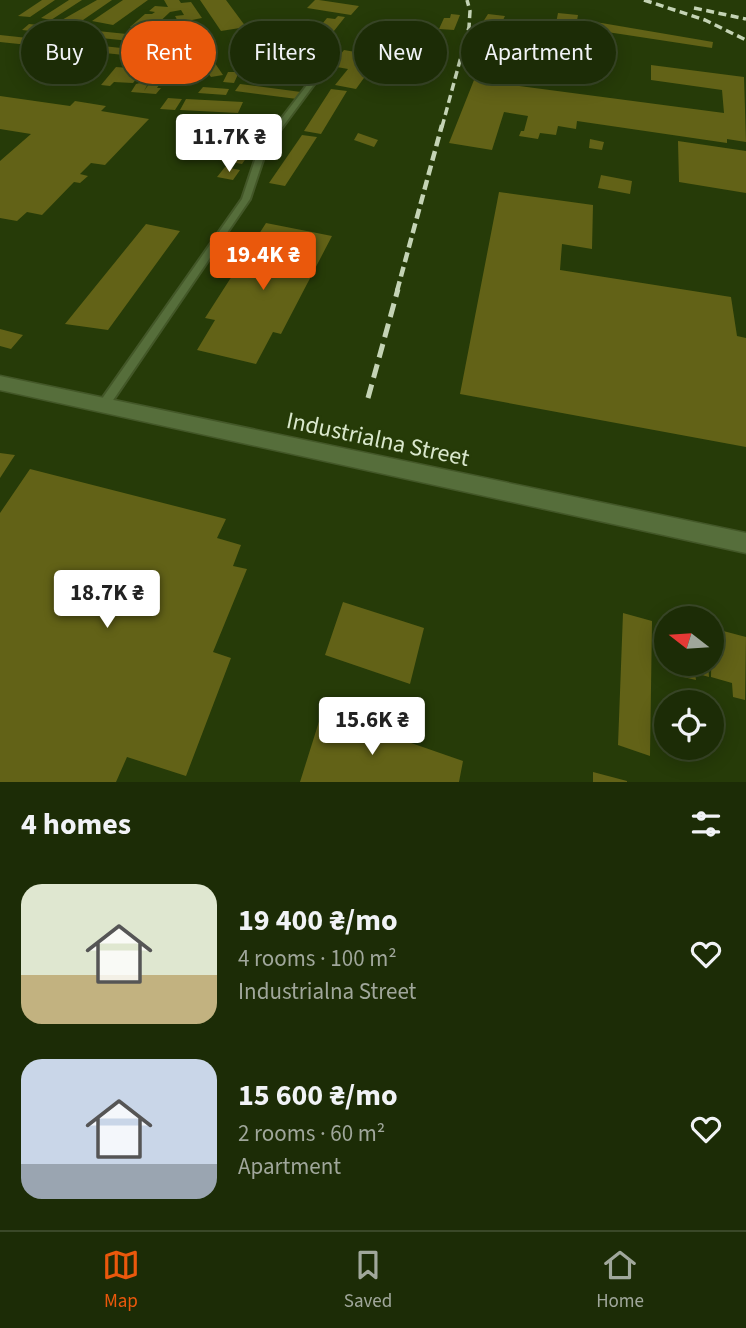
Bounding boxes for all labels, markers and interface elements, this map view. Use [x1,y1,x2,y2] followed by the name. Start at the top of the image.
[21,21,107,84] chip: Buy
[121,21,216,84] chip: Rent
[230,21,340,84] chip: Filters
[354,21,447,84] chip: New
[461,21,616,84] chip: Apartment
[164,114,294,174] pin: 11.7K ₴
[192,120,266,153] text: 11.7K ₴
[198,232,328,292] pin: 19.4K ₴
[226,238,300,271] text: 19.4K ₴
[283,403,473,476] street label: Industrialna Street
[42,570,172,630] pin: 18.7K ₴
[70,576,144,609] text: 18.7K ₴
[654,606,724,676] north arrow
[654,606,724,760] map controls
[654,690,724,760] button: locate
[307,698,437,757] pin: 15.6K ₴
[335,703,409,736] text: 15.6K ₴
[21,803,131,846] text: 4 homes
[687,805,725,843] icon: filters
[238,899,398,942] text: 19 400 ₴/mo
[77,912,161,996] icon: home
[687,935,725,973] icon: heart
[238,942,397,975] text: 4 rooms · 100 m²
[238,975,416,1008] text: Industrialna Street
[238,1074,398,1117] text: 15 600 ₴/mo
[77,1087,161,1171] icon: home
[687,1110,725,1148] icon: heart
[238,1117,385,1150] text: 2 rooms · 60 m²
[238,1150,341,1183] text: Apartment
[102,1246,140,1315] tab: Map
[344,1246,392,1315] tab: Saved
[596,1246,644,1315] tab: Home

